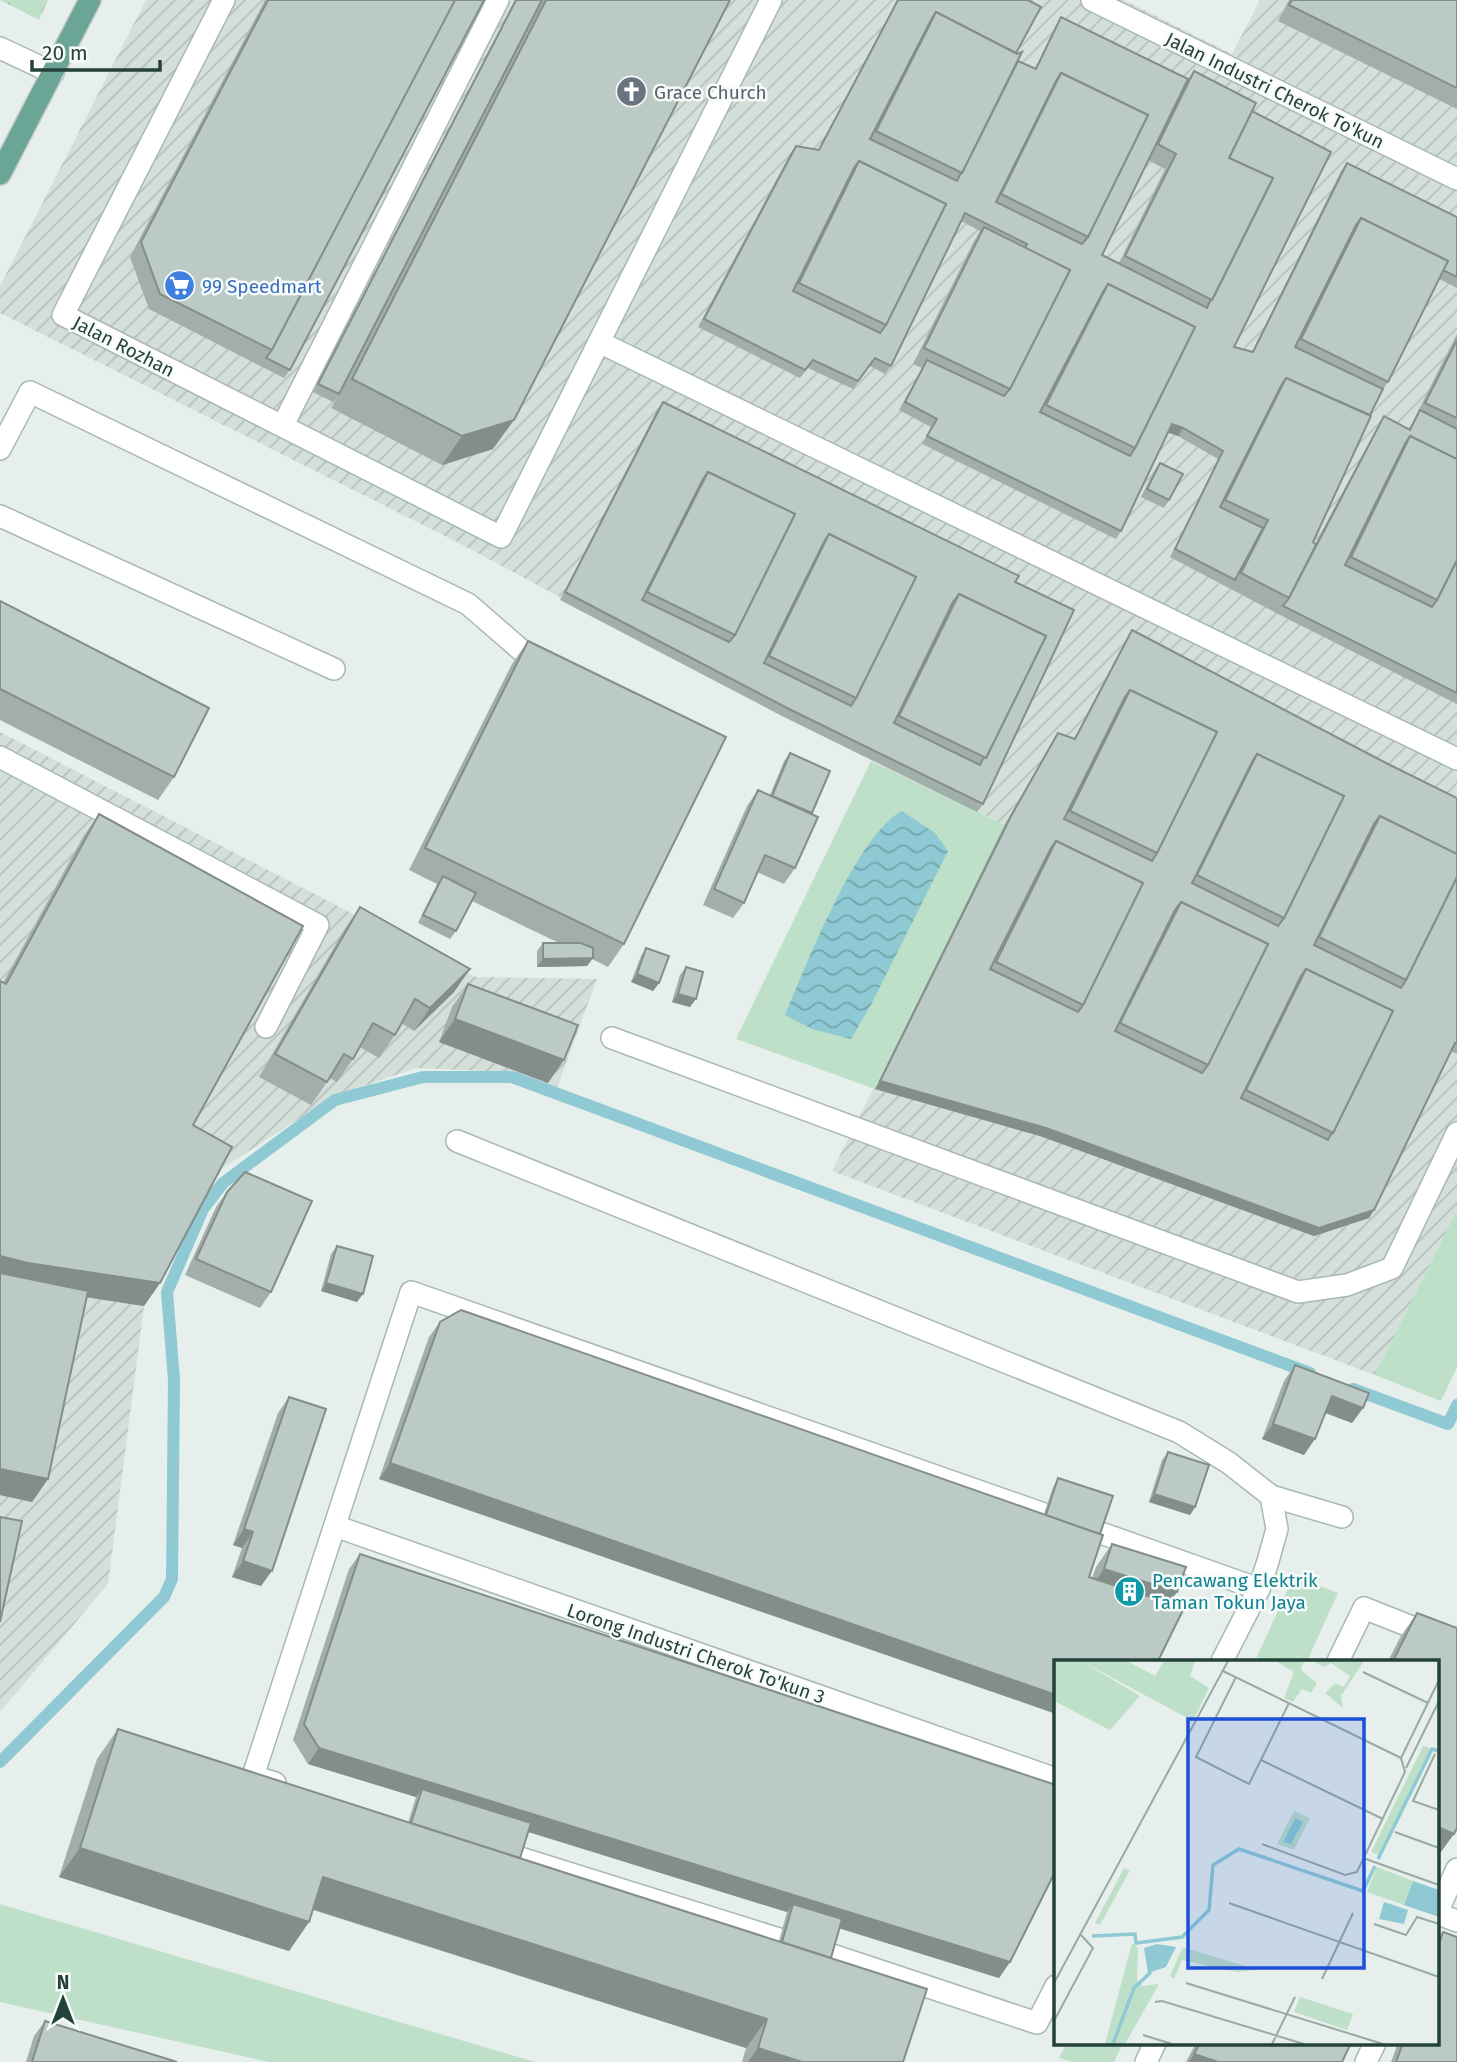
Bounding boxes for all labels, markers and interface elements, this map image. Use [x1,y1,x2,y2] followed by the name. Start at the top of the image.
[1162,27,1388,154] street label: Jalan Industri Cherok To'kun
[32,28,159,72] scale bar
[42,40,88,66] text: 20 m
[614,75,648,109] church icon: Grace Church
[654,81,767,104] place label: Grace Church
[162,269,196,303] supermarket icon: 99 Speedmart
[202,275,322,298] place label: 99 Speedmart
[69,311,178,382] street label: Jalan Rozhan
[1152,1569,1318,1614] place label: Pencawang Elektrik Taman Tokun Jaya
[1112,1574,1146,1608] building icon: Pencawang Elektrik Taman Tokun Jaya
[564,1598,828,1709] street label: Lorong Industri Cherok To'kun 3
[1054,1660,1440,2044] inset map
[28,1964,98,2034] north arrow
[57,1971,69,1994] text: N

